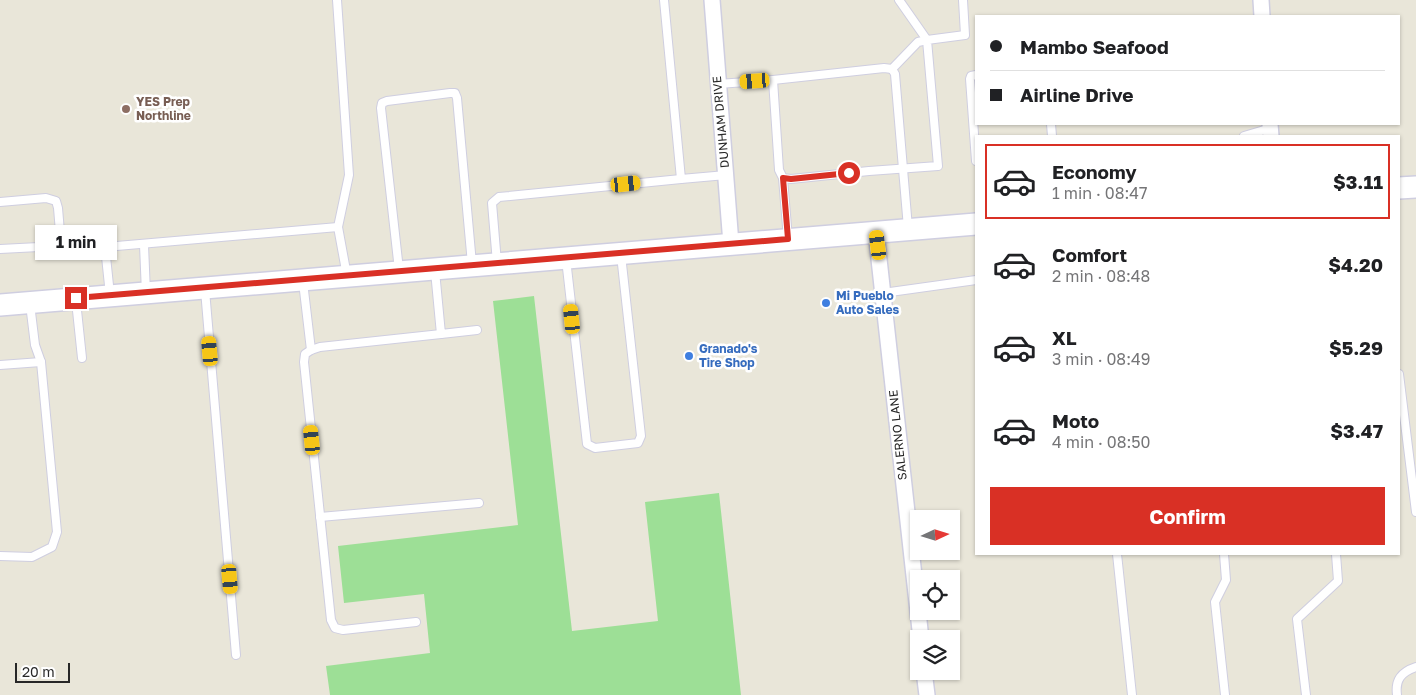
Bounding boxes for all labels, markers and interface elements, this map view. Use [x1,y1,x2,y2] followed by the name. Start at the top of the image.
[1020,35,1169,58] text: Mambo Seafood
[739,72,770,90] car
[709,75,732,169] street label: DUNHAM DRIVE
[1020,83,1134,106] text: Airline Drive
[136,94,191,123] place label: YES Prep Northline
[120,103,132,115] marker: YES Prep Northline
[992,159,1037,204] icon: car
[1052,160,1137,183] text: Economy
[838,162,860,184] route start
[1333,170,1383,193] text: $3.11
[610,175,641,193] car
[1052,183,1148,203] text: 1 min · 08:47
[35,226,117,260] callout: 1 min
[868,229,887,261] car
[56,232,96,252] text: 1 min
[992,242,1037,287] icon: car
[1052,243,1127,266] text: Comfort
[1328,253,1383,276] text: $4.20
[1052,266,1150,286] text: 2 min · 08:48
[65,287,87,309] route end
[836,288,900,317] place label: Mi Pueblo Auto Sales
[820,297,832,309] marker: Mi Pueblo Auto Sales
[562,303,581,335] car
[992,325,1037,370] icon: car
[1052,326,1077,349] text: XL
[201,335,218,367] car
[1329,336,1383,359] text: $5.29
[699,341,758,370] place label: Granado's Tire Shop
[1052,349,1150,369] text: 3 min · 08:49
[683,350,695,362] marker: Granado's Tire Shop
[885,389,910,481] street label: SALERNO LANE
[992,408,1037,453] icon: car
[1052,409,1099,432] text: Moto
[1330,419,1383,442] text: $3.47
[302,424,321,456] car
[1052,432,1151,452] text: 4 min · 08:50
[990,487,1385,545] button: Confirm
[910,510,960,560] north arrow
[910,510,960,680] map controls
[221,563,238,595] car
[910,570,960,620] button: locate
[910,630,960,680] button: layers
[15,660,70,683] scale bar
[22,663,55,680] text: 20 m

